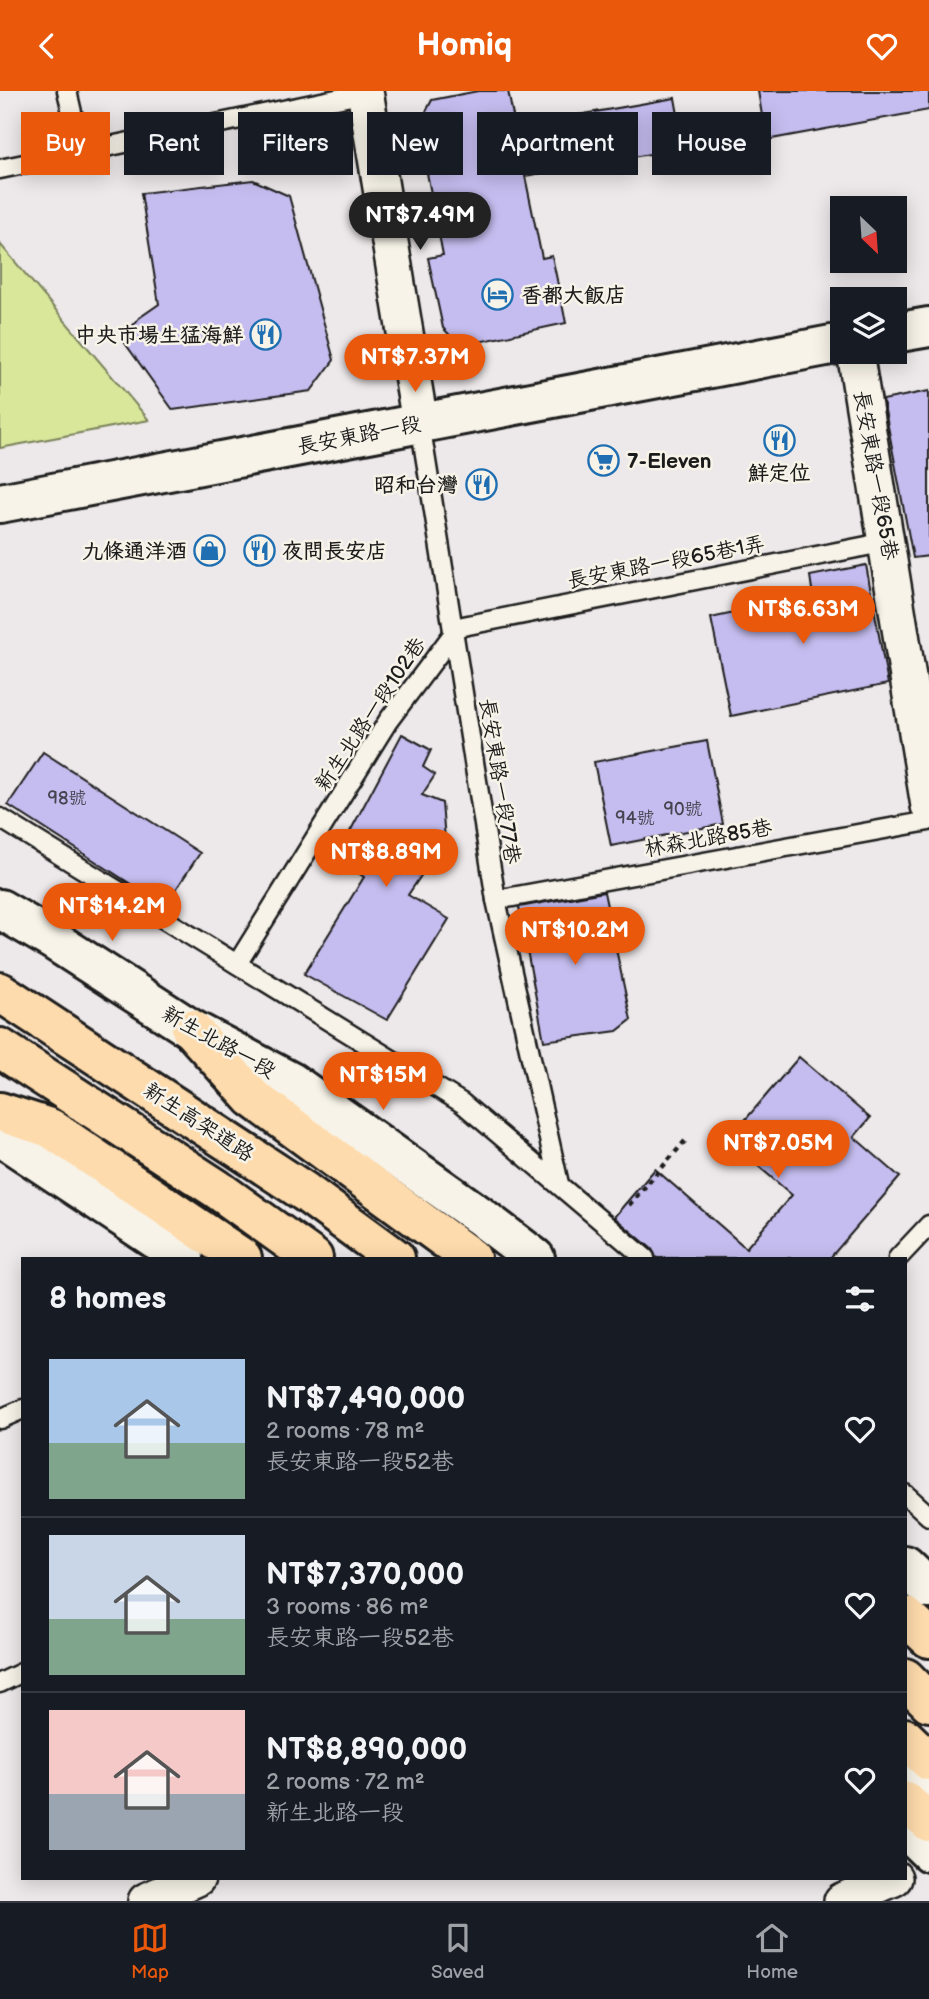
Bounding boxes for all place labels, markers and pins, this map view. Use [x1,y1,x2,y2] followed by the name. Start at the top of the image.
[348,193,492,252] pin: NT$7.49M
[481,278,515,312] hotel icon: 香都大飯店
[521,283,626,308] place label: 香都大飯店
[249,318,283,352] restaurant icon: 中央市場生猛海鮮
[75,323,244,348] place label: 中央市場生猛海鮮
[343,335,487,394] pin: NT$7.37M
[762,424,796,458] restaurant icon: 鮮定位
[587,444,621,478] supermarket icon: 7-Eleven
[627,449,712,474] place label: 7-Eleven
[748,461,811,486] place label: 鮮定位
[464,468,498,502] restaurant icon: 昭和台灣
[374,473,458,498] place label: 昭和台灣
[193,534,227,568] shop icon: 九條通洋酒
[242,534,276,568] restaurant icon: 夜問長安店
[82,539,187,564] place label: 九條通洋酒
[282,539,387,564] place label: 夜問長安店
[731,587,875,646] pin: NT$6.63M
[314,829,458,889] pin: NT$8.89M
[40,883,184,943] pin: NT$14.2M
[503,907,647,967] pin: NT$10.2M
[326,1053,440,1112] pin: NT$15M
[706,1121,850,1180] pin: NT$7.05M

